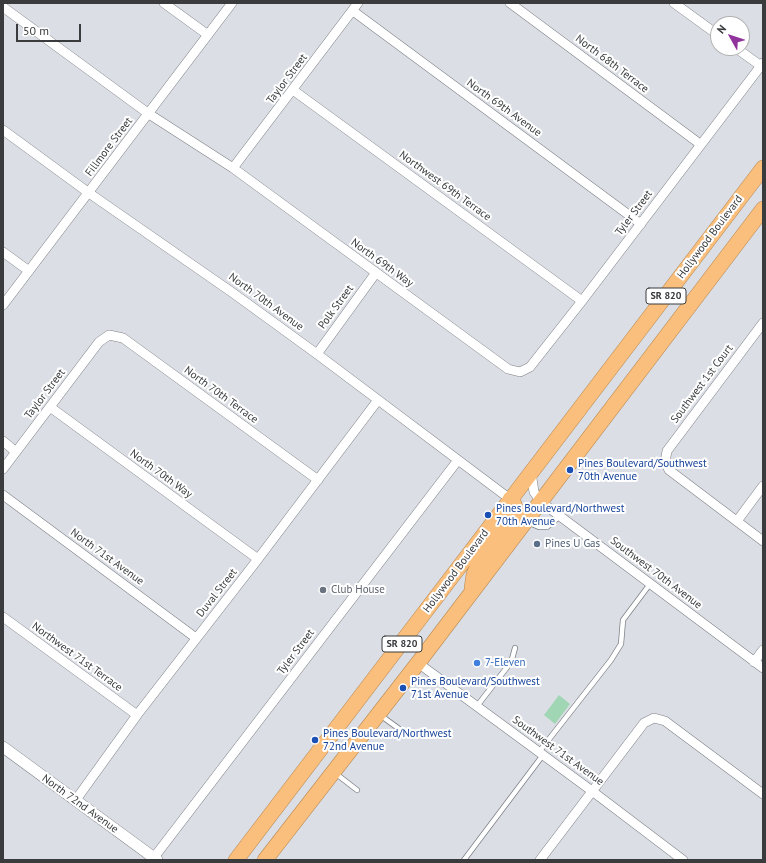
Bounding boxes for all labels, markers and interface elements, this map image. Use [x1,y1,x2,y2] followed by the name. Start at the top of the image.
[18,16,83,42] scale bar
[710,16,750,56] north arrow
[714,22,729,36] text: N
[23,23,49,38] text: 50 m
[573,32,651,96] street label: North 68th Terrace
[264,51,310,107] street label: Taylor Street
[464,76,544,140] street label: North 69th Avenue
[83,115,135,179] street label: Fillmore Street
[397,148,493,224] street label: Northwest 69th Terrace
[613,188,655,238] street label: Tyler Street
[674,193,746,281] street label: Hollywood Boulevard
[348,236,416,290] street label: North 69th Way
[226,270,306,334] street label: North 70th Avenue
[316,282,356,332] street label: Polk Street
[646,288,686,304] road number: SR 820
[668,342,736,426] street label: Southwest 1st Court
[181,364,261,426] street label: North 70th Terrace
[22,366,68,422] street label: Taylor Street
[127,447,195,501] street label: North 70th Way
[578,457,707,483] place label: Pines Boulevard/Southwest 70th Avenue
[565,465,575,475] marker: Pines Boulevard/Southwest 70th Avenue
[496,502,624,528] place label: Pines Boulevard/Northwest 70th Avenue
[483,510,493,520] marker: Pines Boulevard/Northwest 70th Avenue
[68,526,146,588] street label: North 71st Avenue
[420,527,492,615] street label: Hollywood Boulevard
[608,534,704,612] street label: Southwest 70th Avenue
[545,537,600,551] place label: Pines U Gas
[532,539,542,549] marker: Pines U Gas
[194,566,240,620] street label: Duval Street
[331,583,385,597] place label: Club House
[318,585,328,595] marker: Club House
[29,620,125,694] street label: Northwest 71st Terrace
[275,627,317,677] street label: Tyler Street
[382,636,422,652] road number: SR 820
[485,656,525,670] place label: 7-Eleven
[472,658,482,668] marker: 7-Eleven
[411,675,540,701] place label: Pines Boulevard/Southwest 71st Avenue
[398,683,408,693] marker: Pines Boulevard/Southwest 71st Avenue
[510,713,606,789] street label: Southwest 71st Avenue
[323,727,451,753] place label: Pines Boulevard/Northwest 72nd Avenue
[310,735,320,745] marker: Pines Boulevard/Northwest 72nd Avenue
[39,772,121,836] street label: North 72nd Avenue

